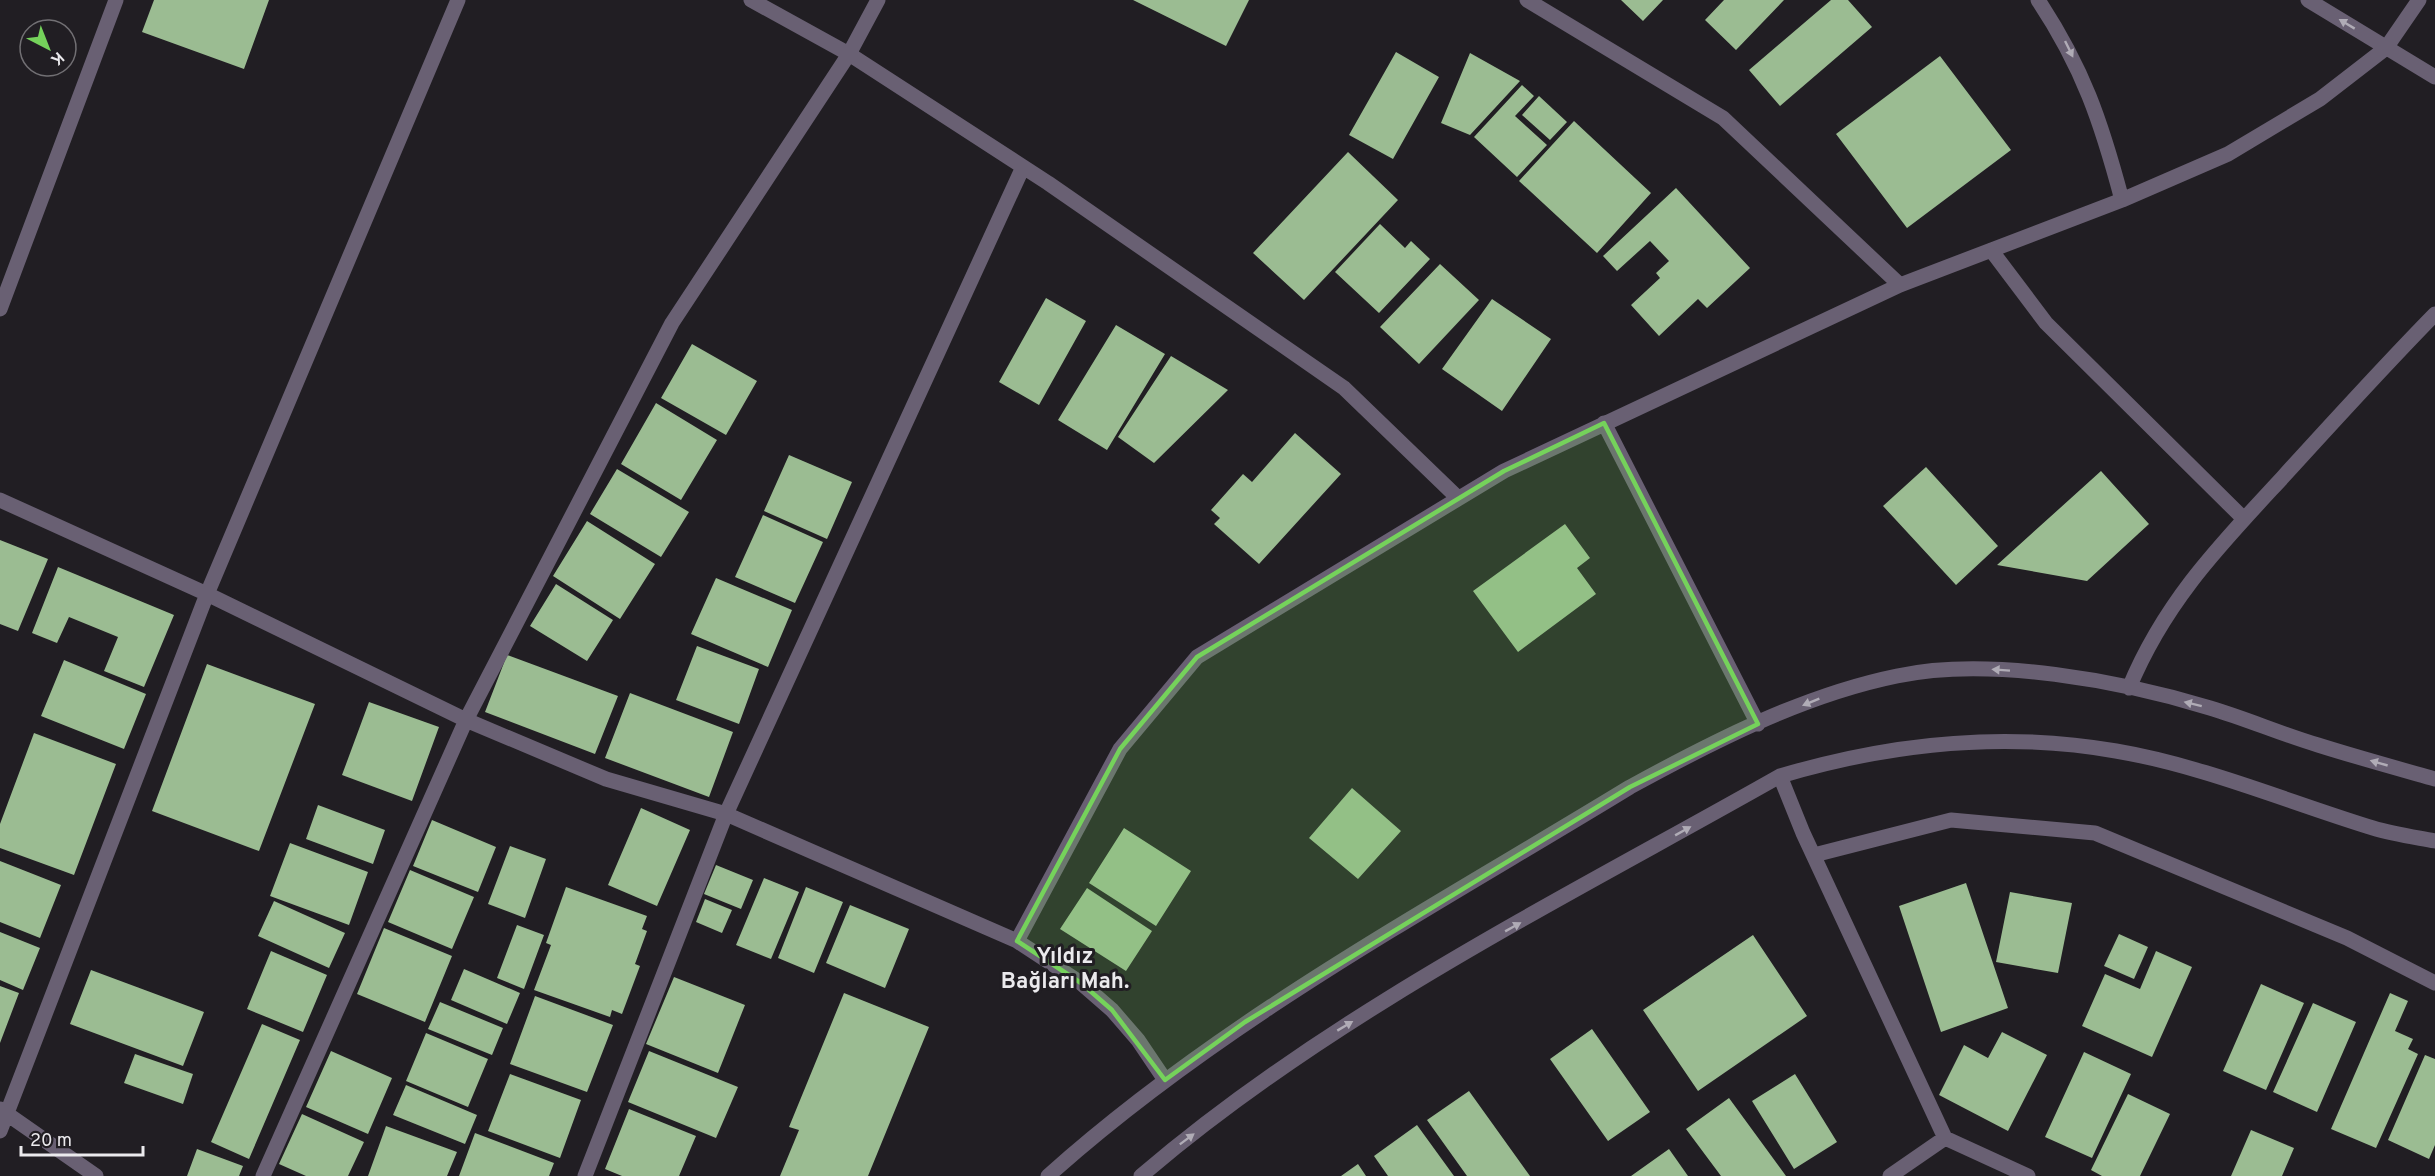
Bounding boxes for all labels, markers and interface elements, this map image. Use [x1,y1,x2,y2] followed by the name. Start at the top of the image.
[18,18,78,78] north arrow
[2339,18,2355,29] one-way arrow
[2065,41,2074,58] one-way arrow
[46,46,68,69] text: K
[1992,666,2011,675] one-way arrow
[1802,698,1820,707] one-way arrow
[2184,698,2202,708] one-way arrow
[2370,758,2388,767] one-way arrow
[1675,826,1692,836] one-way arrow
[1505,922,1522,932] one-way arrow
[1001,944,1129,996] district label: Yıldız Bağları Mah.
[1337,1020,1353,1031] one-way arrow
[21,1119,142,1157] scale bar
[30,1130,72,1153] text: 20 m
[1178,1133,1194,1145] one-way arrow

